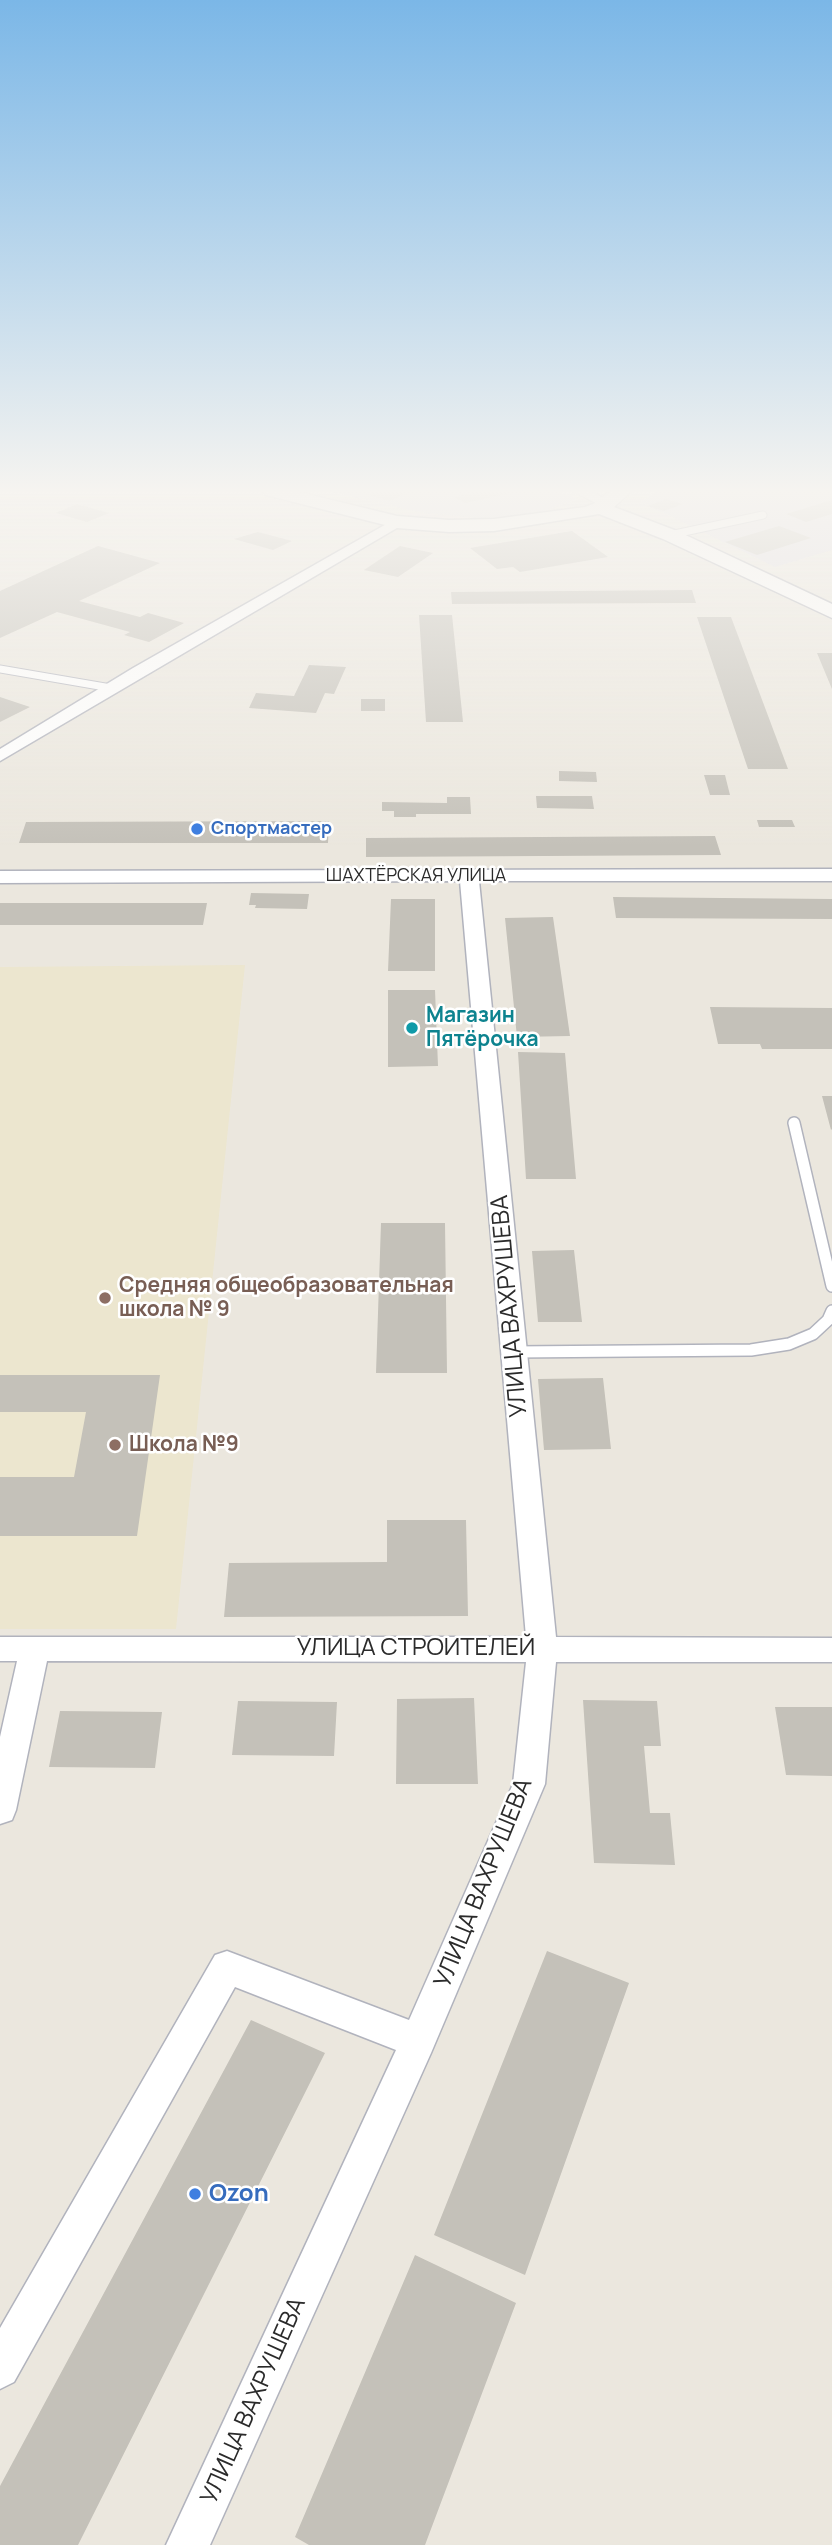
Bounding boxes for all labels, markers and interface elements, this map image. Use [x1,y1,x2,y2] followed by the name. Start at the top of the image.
[211,818,332,840] place label: Спортмастер
[189,821,205,837] marker: Спортмастер
[326,865,506,887] street label: ШАХТЁРСКАЯ УЛИЦА
[426,1003,539,1053] place label: Магазин Пятёрочка
[404,1020,420,1036] marker: Магазин Пятёрочка
[486,1194,534,1418] street label: УЛИЦА ВАХРУШЕВА
[119,1273,454,1323] place label: Средняя общеобразовательная школа № 9
[97,1290,113,1306] marker: Средняя общеобразовательная школа № 9
[129,1432,239,1458] place label: Школа №9
[107,1437,123,1453] marker: Школа №9
[297,1634,535,1662] street label: УЛИЦА СТРОИТЕЛЕЙ
[429,1774,539,1992] street label: УЛИЦА ВАХРУШЕВА
[209,2180,269,2208] place label: Ozon
[187,2186,203,2202] marker: Ozon
[196,2293,312,2509] street label: УЛИЦА ВАХРУШЕВА

